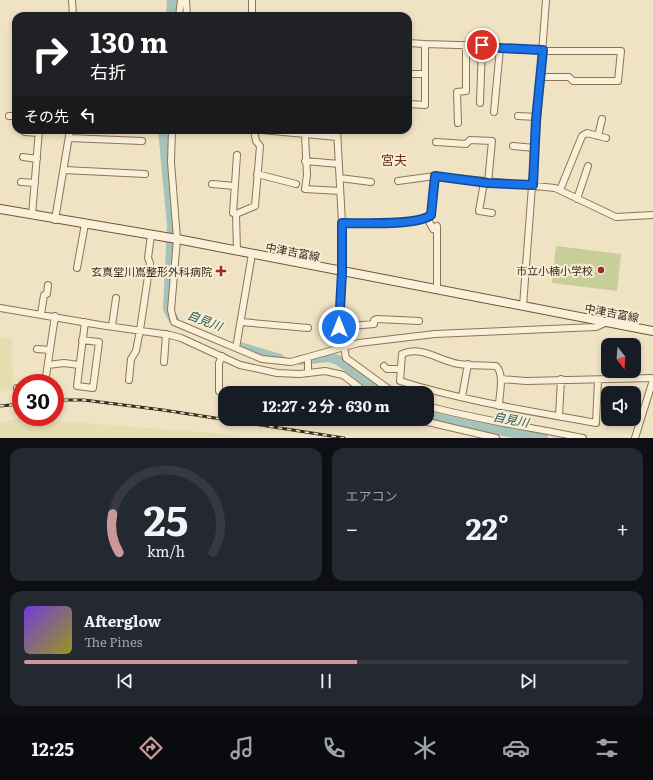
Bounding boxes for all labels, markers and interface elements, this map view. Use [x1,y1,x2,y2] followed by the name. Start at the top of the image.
[90,20,168,62] text: 130 m
[24,28,76,80] icon: right
[465,28,499,62] pin
[471,34,493,56] icon: arrive
[90,58,126,85] text: 右折
[24,104,69,127] text: その先
[77,104,99,126] icon: left
[381,150,407,169] district label: 宮夫
[264,238,322,264] street label: 中津吉富線
[516,262,593,278] place label: 市立小楠小学校
[91,263,212,279] place label: 玄真堂川嶌整形外科病院
[215,265,227,277] marker: 玄真堂川嶌整形外科病院
[596,265,606,275] marker: 市立小楠小学校
[583,299,641,325] street label: 中津吉富線
[185,305,227,336] water label: 自見川
[318,306,360,348] position arrow
[601,338,641,378] north arrow
[601,338,641,426] map controls
[12,374,64,426] speed limit sign: 30
[601,386,641,426] button: sound
[262,394,390,417] text: 12:27 · 2 分 · 630 m
[492,407,532,432] water label: 自見川
[143,486,188,548] text: 25
[346,486,398,505] text: エアコン
[466,505,509,549] text: 22°
[346,511,358,544] text: −
[616,511,629,544] text: +
[147,539,185,560] text: km/h
[84,609,161,632] text: Afterglow
[84,632,142,651] text: The Pines
[114,670,136,692] icon: previous
[315,670,337,692] icon: pause
[517,670,539,692] icon: next
[137,734,165,762] icon: directions
[228,734,256,762] icon: music
[320,734,348,762] icon: phone
[411,734,439,762] icon: climate
[502,734,530,762] icon: car
[593,734,621,762] icon: filters
[32,735,74,762] text: 12:25

